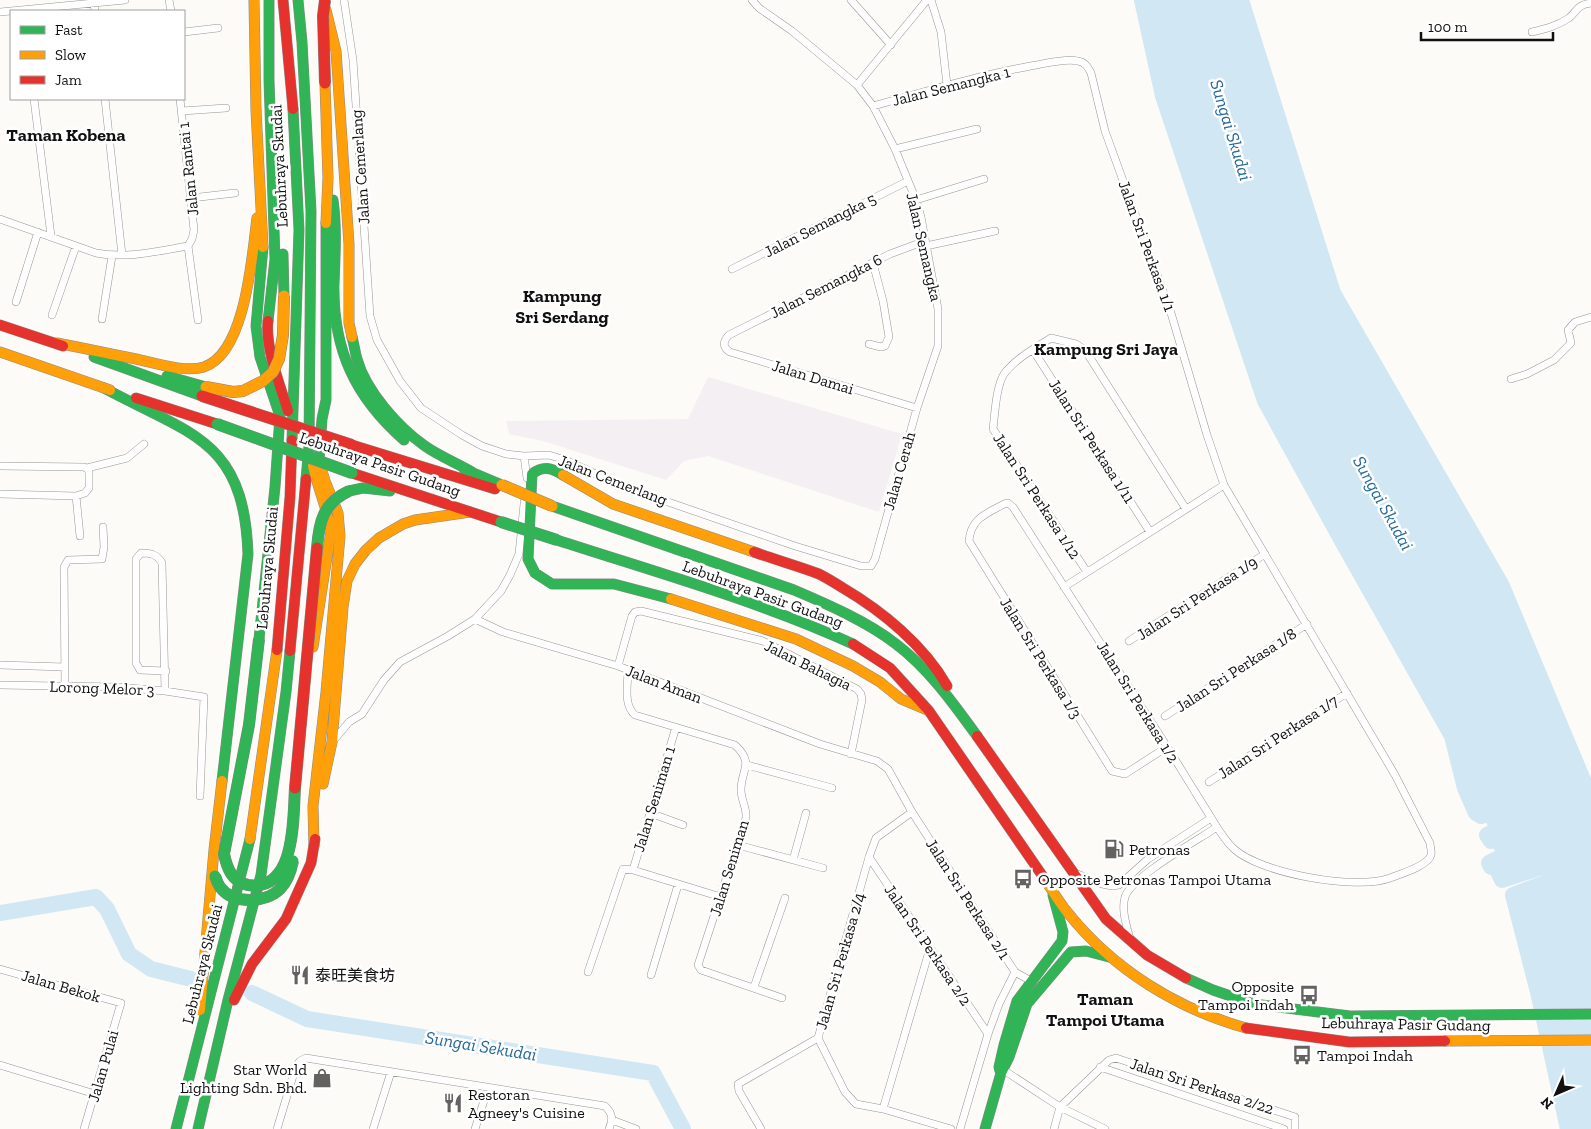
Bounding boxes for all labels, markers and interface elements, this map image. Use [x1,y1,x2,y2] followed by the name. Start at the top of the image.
[10,10,185,100] legend
[1421,10,1554,42] scale bar
[1428,18,1467,36] text: 100 m
[55,21,83,39] text: Fast
[55,46,87,64] text: Slow
[890,62,1012,110] street label: Jalan Semangka 1
[55,71,82,89] text: Jam
[1205,77,1257,183] water label: Sungai Skudai
[266,103,292,228] street label: Lebuhraya Skudai
[346,109,373,225] street label: Jalan Cemerlang
[174,121,202,217] street label: Jalan Rantai 1
[6,124,126,146] district label: Taman Kobena
[1114,178,1180,314] street label: Jalan Sri Perkasa 1/1
[761,189,879,261] street label: Jalan Semangka 5
[902,191,946,303] street label: Jalan Semangka
[767,250,885,322] street label: Jalan Semangka 6
[515,285,609,328] district label: Kampung Sri Serdang
[1034,338,1178,360] district label: Kampung Sri Jaya
[770,356,857,399] street label: Jalan Damai
[1045,375,1139,507] street label: Jalan Sri Perkasa 1/11
[297,427,463,501] street label: Lebuhraya Pasir Gudang
[879,430,919,512] street label: Jalan Cerah
[989,430,1085,562] street label: Jalan Sri Perkasa 1/12
[556,451,670,510] street label: Jalan Cemerlang
[1348,452,1418,554] water label: Sungai Skudai
[252,505,282,630] street label: Lebuhraya Skudai
[1133,552,1261,644] street label: Jalan Sri Perkasa 1/9
[680,556,846,632] street label: Lebuhraya Pasir Gudang
[996,594,1086,722] street label: Jalan Sri Perkasa 1/3
[1172,624,1300,716] street label: Jalan Sri Perkasa 1/8
[761,636,855,694] street label: Jalan Bahagia
[1093,638,1183,766] street label: Jalan Sri Perkasa 1/2
[623,661,706,707] street label: Jalan Aman
[49,677,155,699] street label: Lorong Melor 3
[1214,691,1342,783] street label: Jalan Sri Perkasa 1/7
[629,744,679,854] street label: Jalan Seniman 1
[705,817,753,918] street label: Jalan Seniman
[922,835,1014,963] street label: Jalan Sri Perkasa 2/1
[1103,838,1125,860] fuel station icon: Petronas
[1129,840,1190,859] place label: Petronas
[1012,868,1034,890] bus stop icon: Opposite Petronas Tampoi Utama
[1038,870,1271,889] place label: Opposite Petronas Tampoi Utama
[880,881,976,1009] street label: Jalan Sri Perkasa 2/2
[811,890,869,1032] street label: Jalan Sri Perkasa 2/4
[178,901,226,1026] street label: Lebuhraya Skudai
[289,964,311,986] restaurant icon: 泰旺美食坊
[19,966,103,1007] street label: Jalan Bekok
[315,966,395,985] place label: 泰旺美食坊
[1198,977,1294,1014] place label: Opposite Tampoi Indah
[1298,984,1320,1006] bus stop icon: Opposite Tampoi Indah
[1046,988,1164,1031] district label: Taman Tampoi Utama
[1321,1013,1491,1035] street label: Lebuhraya Pasir Gudang
[424,1026,538,1066] water label: Sungai Sekudai
[84,1027,122,1104] street label: Jalan Pulai
[1291,1044,1313,1066] bus stop icon: Tampoi Indah
[1317,1046,1413,1065] place label: Tampoi Indah
[1128,1054,1276,1118] street label: Jalan Sri Perkasa 2/22
[180,1060,307,1097] place label: Star World Lighting Sdn. Bhd.
[311,1067,333,1089] shop icon: Star World Lighting Sdn. Bhd.
[1531,1069,1581,1119] north arrow
[468,1085,585,1122] place label: Restoran Agneey's Cuisine
[442,1092,464,1114] restaurant icon: Restoran Agneey's Cuisine
[1537,1093,1557,1113] text: N

